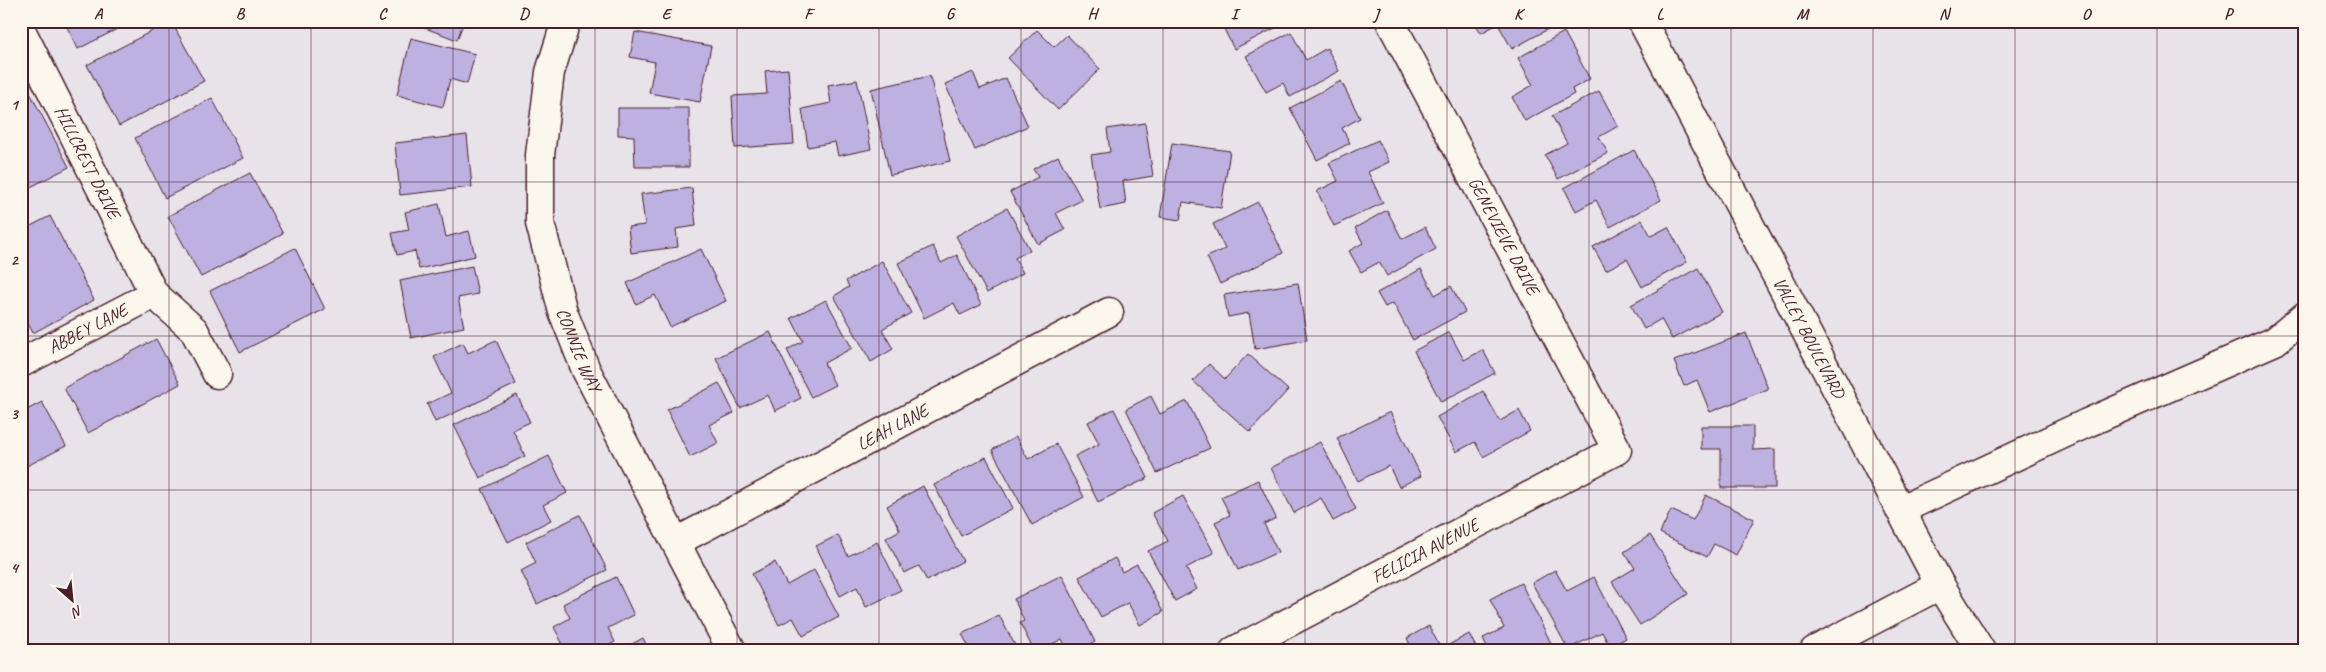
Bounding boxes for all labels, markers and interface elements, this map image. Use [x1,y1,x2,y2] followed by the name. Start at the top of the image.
[94,4,104,24] text: A
[236,4,246,24] text: B
[378,4,388,24] text: C
[519,4,530,24] text: D
[662,4,673,24] text: E
[804,4,815,24] text: F
[946,4,956,24] text: G
[1087,4,1099,24] text: H
[1231,4,1241,24] text: I
[1372,4,1381,24] text: J
[1514,4,1526,24] text: K
[1657,4,1665,24] text: L
[1796,4,1810,24] text: M
[1939,4,1952,24] text: N
[2082,4,2092,24] text: O
[2224,4,2234,24] text: P
[10,95,19,115] text: 1
[50,102,126,224] street label: HILLCREST DRIVE
[1464,173,1545,301] street label: GENEVIEVE DRIVE
[10,250,19,270] text: 2
[1768,274,1851,403] street label: VALLEY BOULEVARD
[44,298,133,358] street label: ABBEY LANE
[552,305,608,398] street label: CONNIE WAY
[853,398,934,455] street label: LEAH LANE
[10,404,19,424] text: 3
[1368,513,1484,588] street label: FELICIA AVENUE
[10,558,19,578] text: 4
[48,574,98,624] north arrow
[68,602,85,622] text: N

